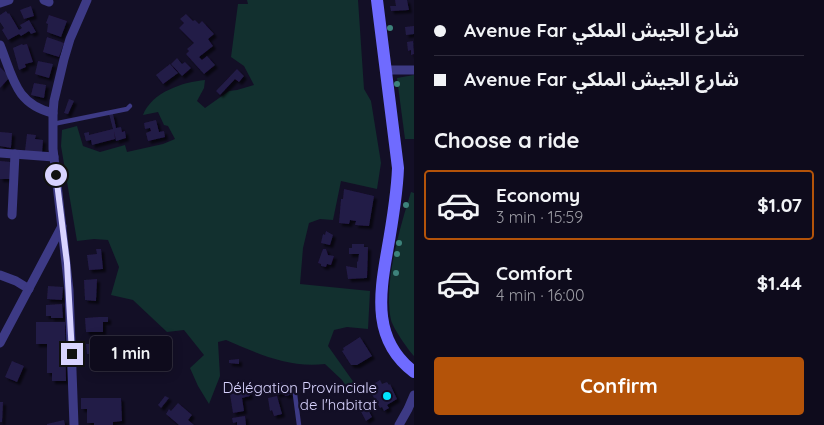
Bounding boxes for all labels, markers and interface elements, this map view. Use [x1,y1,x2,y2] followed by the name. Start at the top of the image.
[464,18,739,42] text: Avenue Far شارع الجيش الملكي
[464,67,739,91] text: Avenue Far شارع الجيش الملكي
[434,126,579,154] text: Choose a ride
[45,164,67,186] route start
[436,183,481,228] icon: car
[496,183,580,207] text: Economy
[757,193,802,217] text: $1.07
[496,207,583,227] text: 3 min · 15:59
[436,261,481,306] icon: car
[496,261,573,285] text: Comfort
[757,271,802,295] text: $1.44
[496,285,584,305] text: 4 min · 16:00
[90,336,172,372] callout: 1 min
[61,343,83,365] route end
[112,343,150,363] text: 1 min
[434,357,804,415] button: Confirm
[222,378,377,414] place label: Délégation Provinciale de l'habitat
[381,390,393,402] marker: Délégation Provinciale de l'habitat

